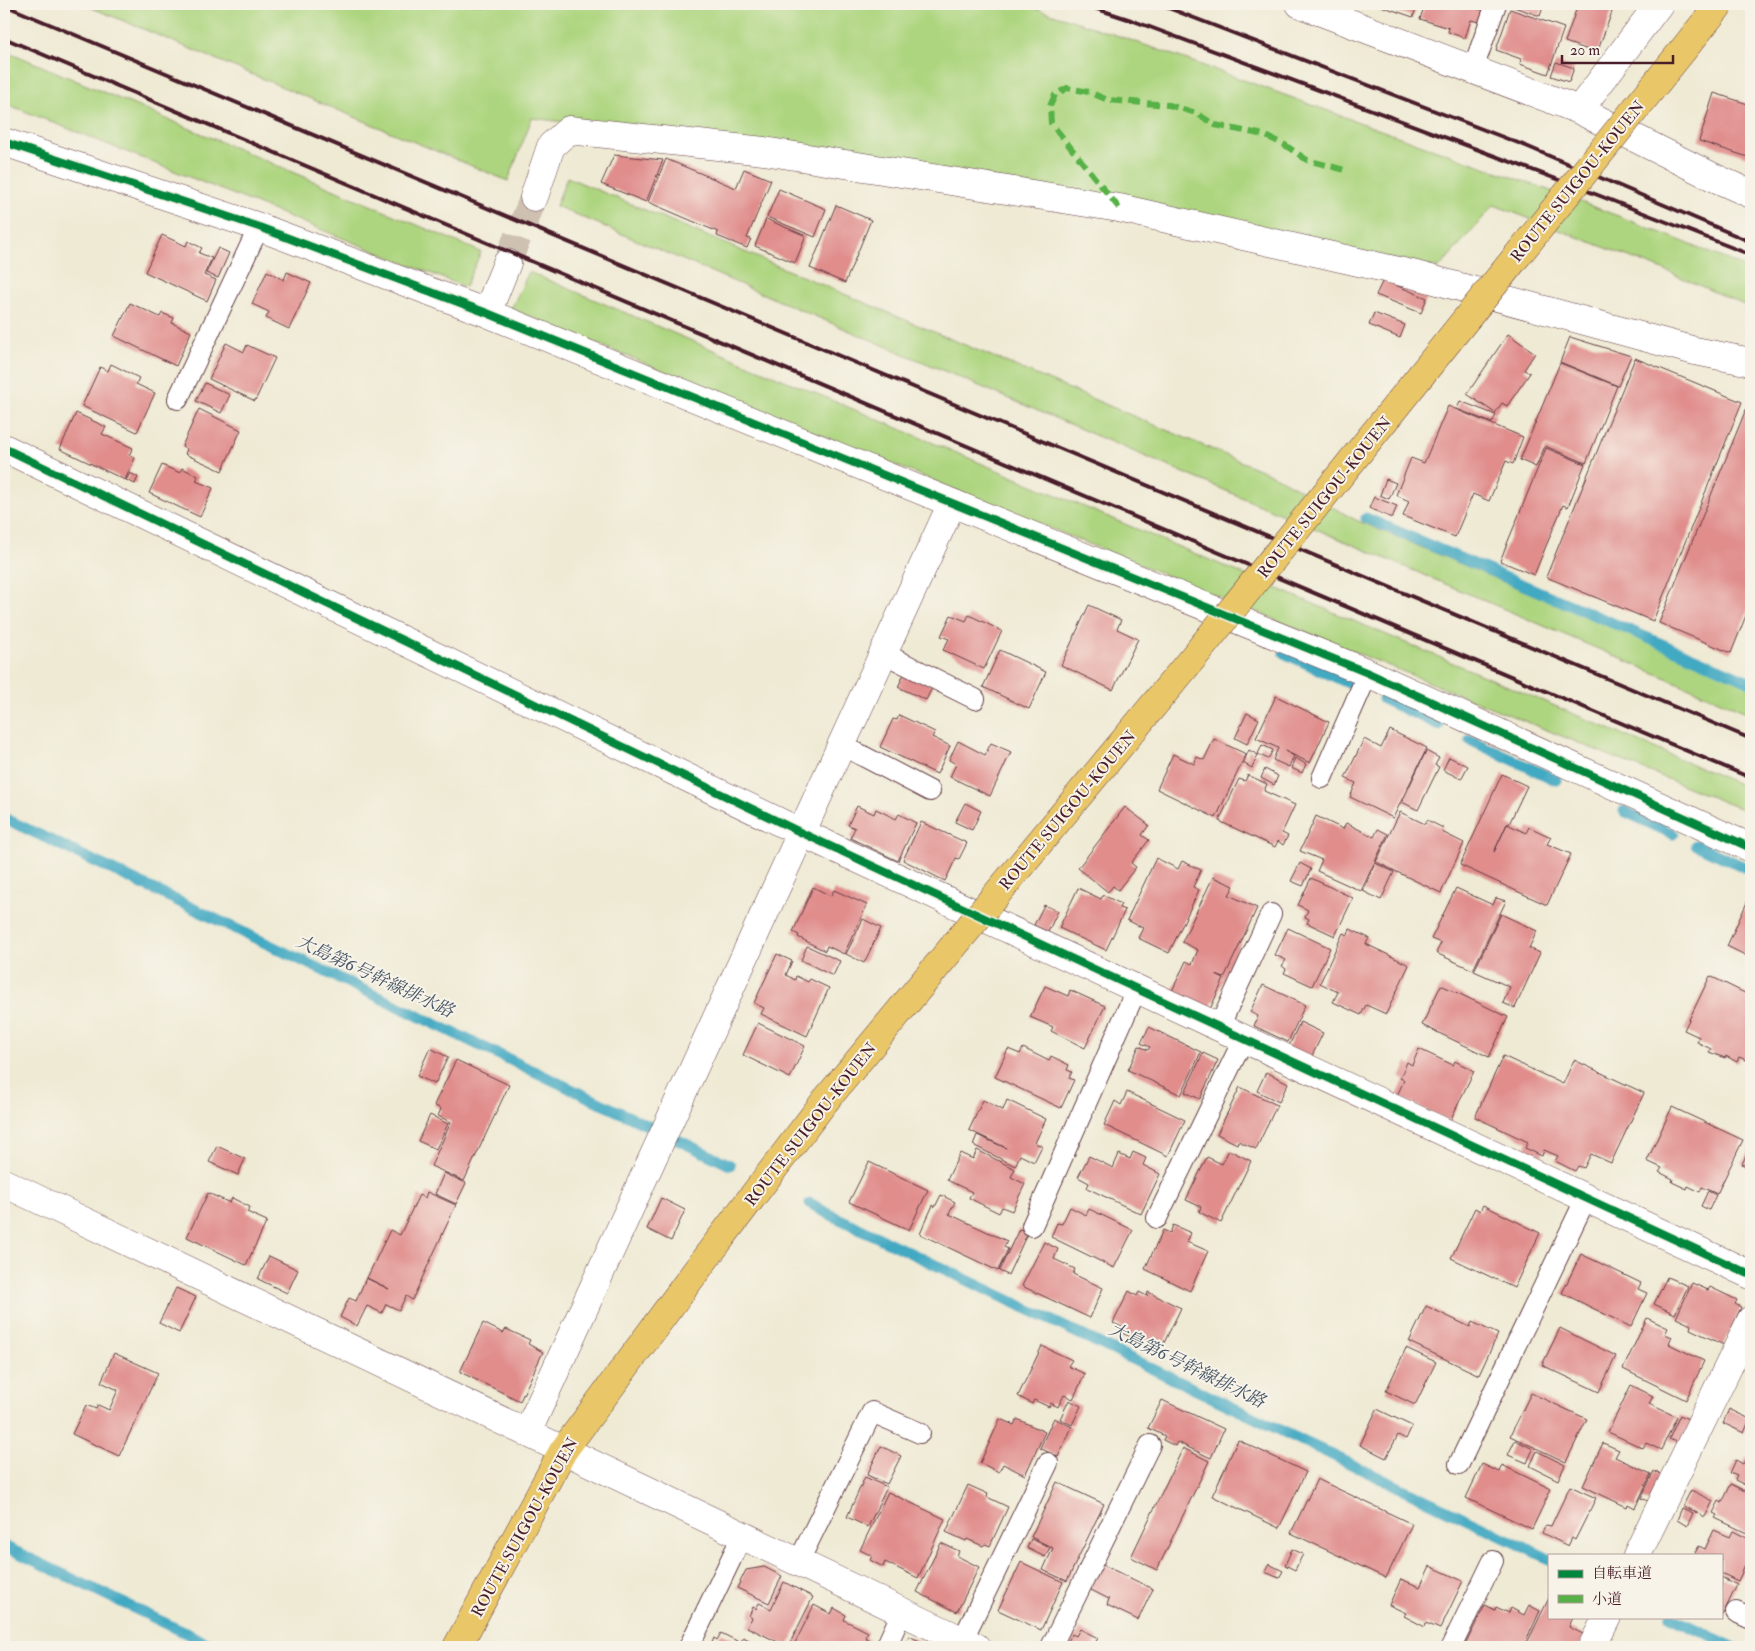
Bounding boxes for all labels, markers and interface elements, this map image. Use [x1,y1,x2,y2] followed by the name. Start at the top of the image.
[1562,32,1674,64] scale bar
[1570,41,1600,60] text: 20 m
[1506,96,1650,267] street label: ROUTE SUIGOU-KOUEN
[1253,412,1397,583] street label: ROUTE SUIGOU-KOUEN
[995,726,1141,895] street label: ROUTE SUIGOU-KOUEN
[292,930,459,1024] water label: 大島第6号幹線排水路
[741,1038,881,1210] street label: ROUTE SUIGOU-KOUEN
[1105,1318,1271,1414] water label: 大島第6号幹線排水路
[467,1434,583,1621] street label: ROUTE SUIGOU-KOUEN
[1548,1554,1722,1618] legend
[1592,1564,1652,1583] text: 自転車道
[1592,1590,1622,1609] text: 小道

